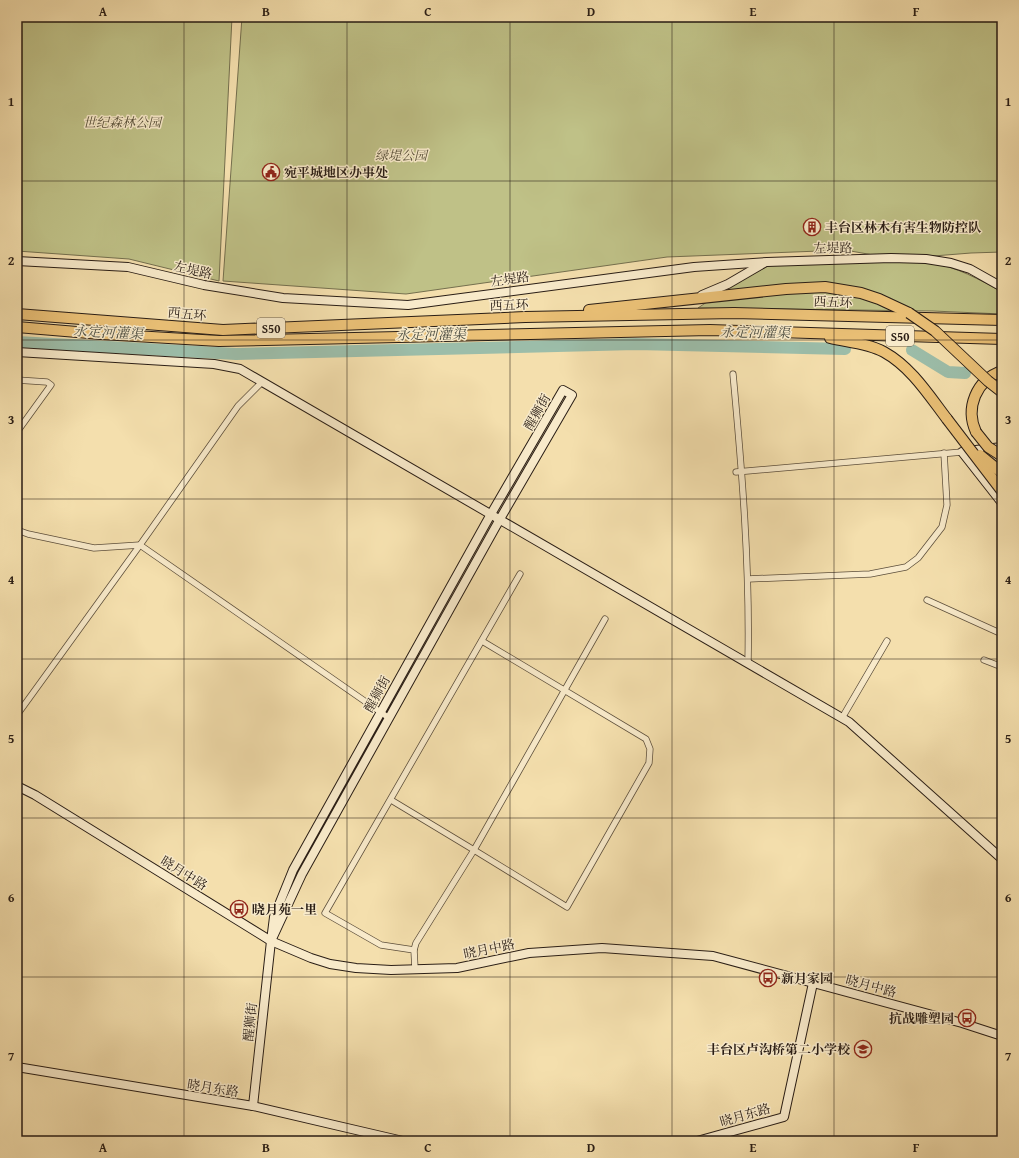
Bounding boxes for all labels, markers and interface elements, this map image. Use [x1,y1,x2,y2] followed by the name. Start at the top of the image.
[99,2,108,21] text: A
[262,2,270,21] text: B
[424,2,432,21] text: C
[587,2,595,21] text: D
[750,2,757,21] text: E
[913,2,920,21] text: F
[8,92,14,111] text: 1
[1005,92,1011,111] text: 1
[83,113,163,132] park label: 世纪森林公园
[375,146,429,165] park label: 绿堤公园
[261,162,281,182] public building icon: 宛平城地区办事处
[284,163,388,182] place label: 宛平城地区办事处
[802,217,822,237] building icon: 丰台区林木有害生物防控队
[825,218,981,237] place label: 丰台区林木有害生物防控队
[813,238,853,258] street label: 左堤路
[8,251,15,270] text: 2
[1005,251,1012,270] text: 2
[172,256,214,284] street label: 左堤路
[489,267,531,291] street label: 左堤路
[813,292,853,312] street label: 西五环
[489,295,529,315] street label: 西五环
[167,303,207,325] street label: 西五环
[257,318,285,338] road number: S50
[73,320,145,344] water label: 永定河灌渠
[720,321,792,343] water label: 永定河灌渠
[396,323,468,345] water label: 永定河灌渠
[886,326,914,346] road number: S50
[519,390,555,434] street label: 醒狮街
[8,410,14,429] text: 3
[1005,410,1011,429] text: 3
[8,570,15,589] text: 4
[1005,570,1012,589] text: 4
[359,672,395,716] street label: 醒狮街
[8,729,15,748] text: 5
[1005,729,1012,748] text: 5
[157,851,211,895] street label: 晓月中路
[8,888,15,907] text: 6
[1005,888,1012,907] text: 6
[229,899,249,919] bus stop icon: 晓月苑一里
[252,900,317,919] place label: 晓月苑一里
[462,934,516,964] street label: 晓月中路
[758,968,778,988] bus stop icon: 新月家园
[781,969,833,988] place label: 新月家园
[843,970,899,1002] street label: 晓月中路
[239,1002,261,1042] street label: 醒狮街
[957,1008,977,1028] bus stop icon: 抗战雕塑园
[889,1009,954,1028] place label: 抗战雕塑园
[853,1039,873,1059] school or university icon: 丰台区卢沟桥第二小学校
[707,1040,850,1059] place label: 丰台区卢沟桥第二小学校
[8,1047,15,1066] text: 7
[1005,1047,1012,1066] text: 7
[186,1075,240,1101] street label: 晓月东路
[717,1099,773,1131] street label: 晓月东路
[99,1138,108,1157] text: A
[262,1138,270,1157] text: B
[424,1138,432,1157] text: C
[587,1138,595,1157] text: D
[750,1138,757,1157] text: E
[913,1138,920,1157] text: F

